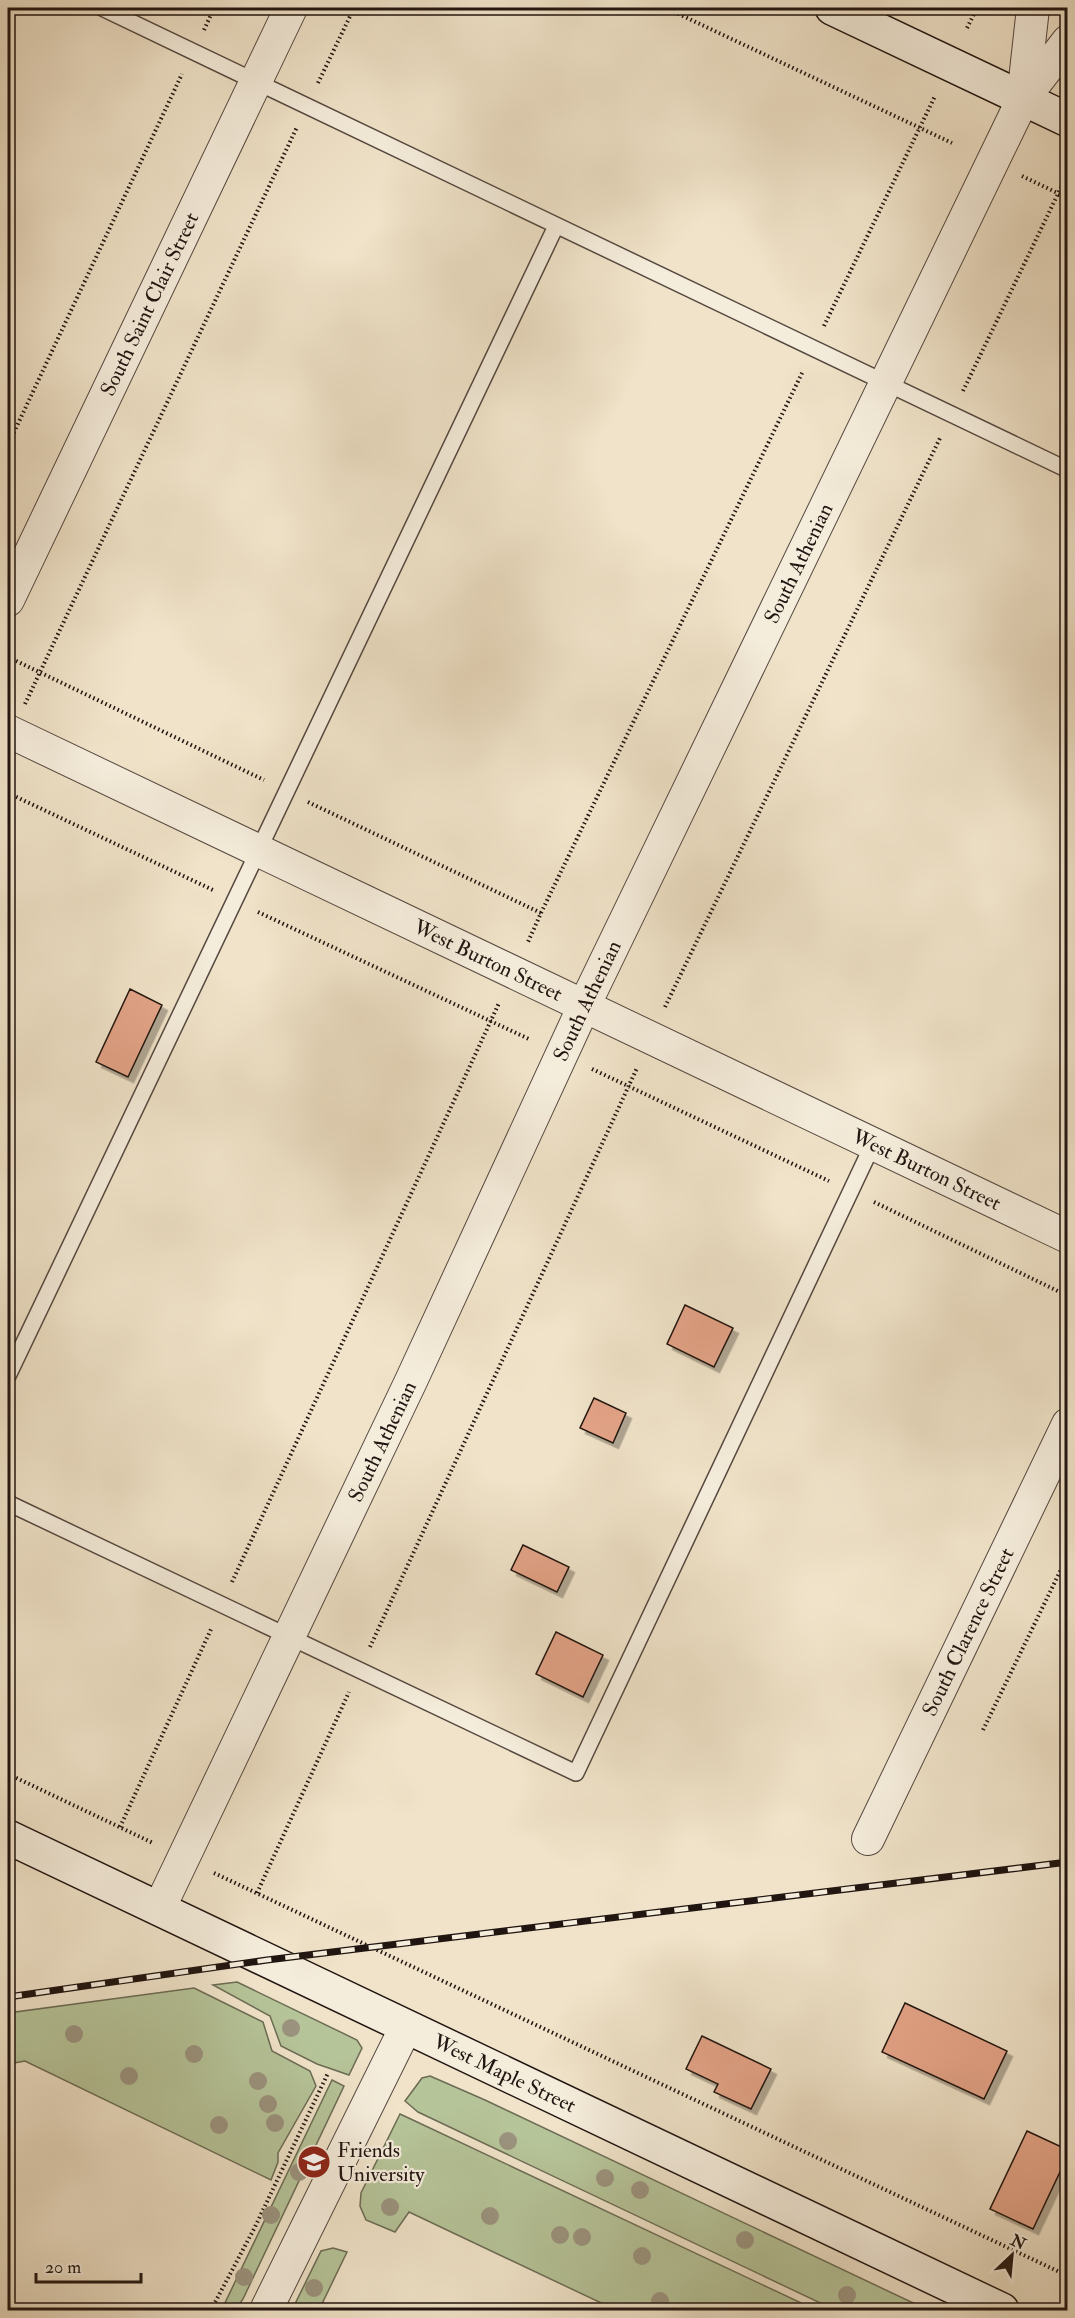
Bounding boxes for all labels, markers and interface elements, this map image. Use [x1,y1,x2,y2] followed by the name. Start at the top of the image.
[94,208,205,400] street label: South Saint Clair Street
[758,498,839,628] street label: South Athenian
[408,913,567,1007] street label: West Burton Street
[547,936,627,1066] street label: South Athenian
[847,1122,1006,1217] street label: West Burton Street
[342,1377,423,1506] street label: South Athenian
[916,1543,1020,1721] street label: South Clarence Street
[428,2027,581,2119] street label: West Maple Street
[337,2137,425,2188] place label: Friends University
[296,2144,332,2180] school or university icon: Friends University
[982,2225,1042,2285] north arrow
[1006,2230,1030,2255] text: N
[36,2246,141,2284] scale bar
[45,2256,81,2279] text: 20 m

